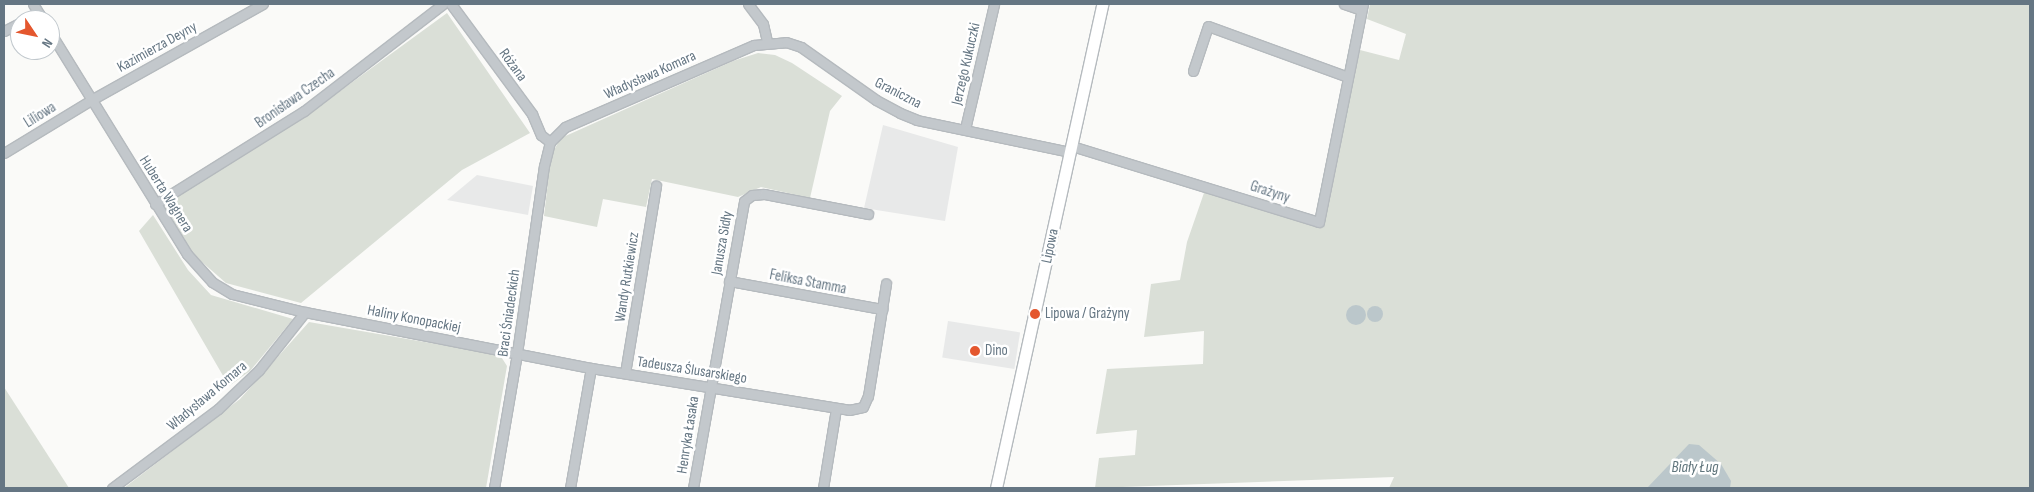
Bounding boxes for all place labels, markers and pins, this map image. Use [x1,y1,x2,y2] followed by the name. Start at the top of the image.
[1045,305,1130,323] place label: Lipowa / Grażyny
[1029,308,1041,320] marker: Lipowa / Grażyny
[985,342,1008,360] place label: Dino
[969,345,981,357] marker: Dino

